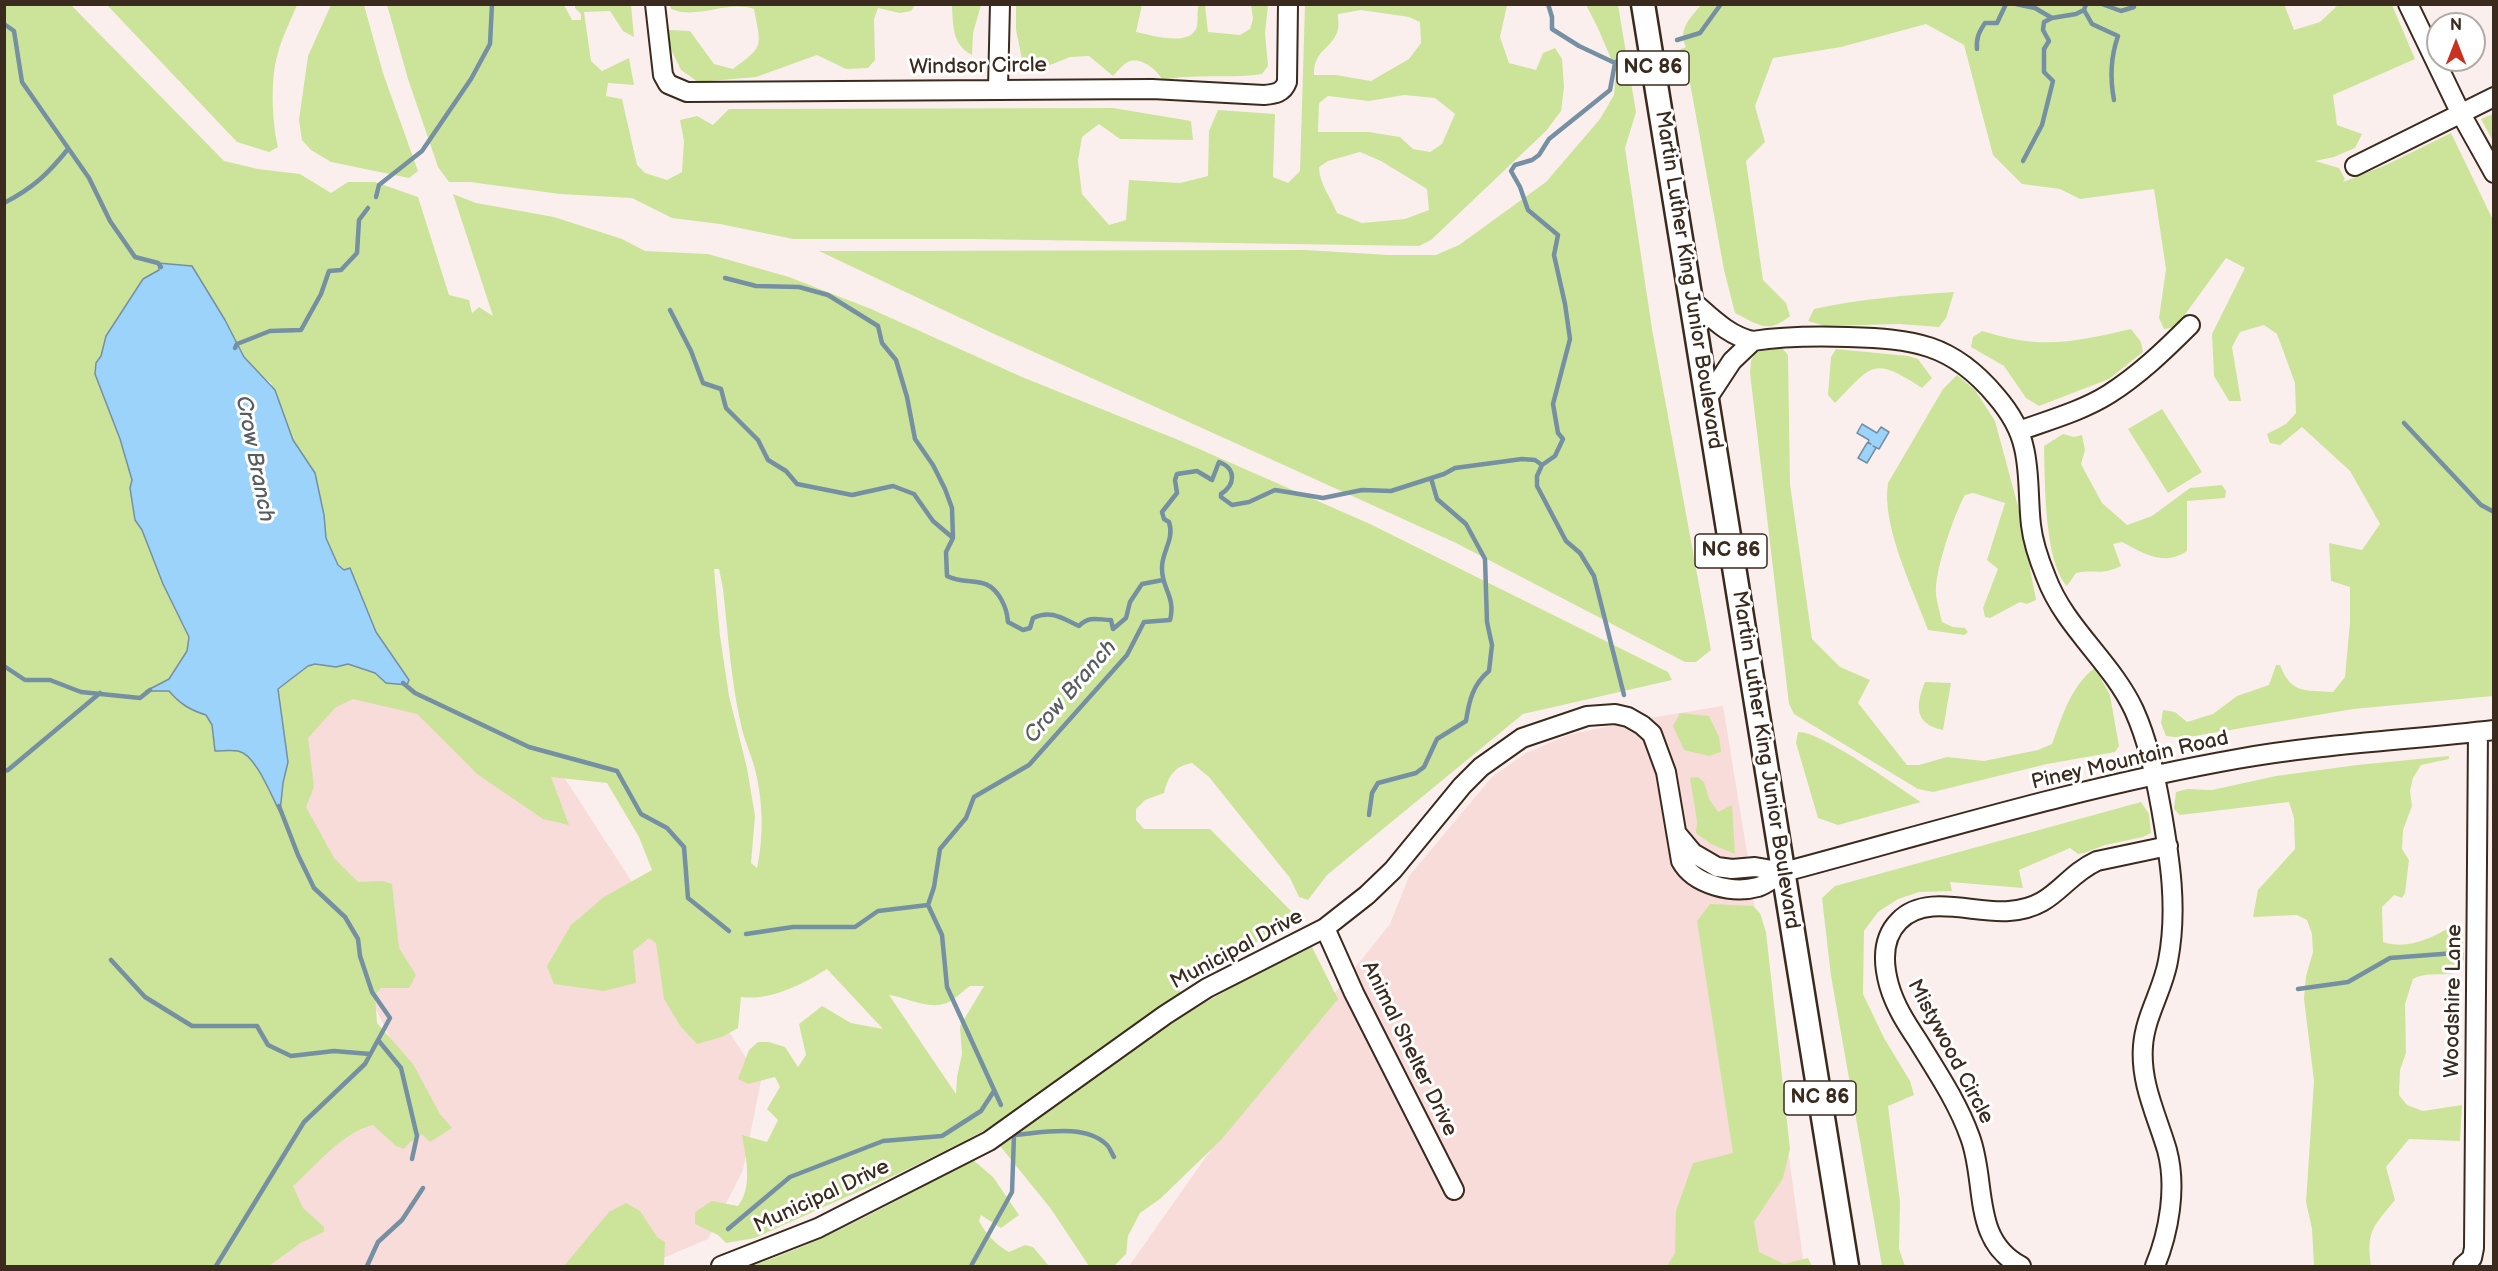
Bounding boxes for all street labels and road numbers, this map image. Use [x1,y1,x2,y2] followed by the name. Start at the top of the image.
[1617,51,1689,85] road number: NC 86
[909,53,1047,81] street label: Windsor Circle
[1649,109,1727,451] street label: Martin Luther King Junior Boulevard
[1695,534,1767,568] road number: NC 86
[1726,589,1804,931] street label: Martin Luther King Junior Boulevard
[2029,726,2231,796] street label: Piney Mountain Road
[1166,904,1308,996] street label: Municipal Drive
[2440,924,2468,1078] street label: Woodshire Lane
[1356,957,1462,1141] street label: Animal Shelter Drive
[1901,975,1999,1129] street label: Mistywood Circle
[1784,1081,1856,1115] road number: NC 86
[750,1155,894,1239] street label: Municipal Drive

